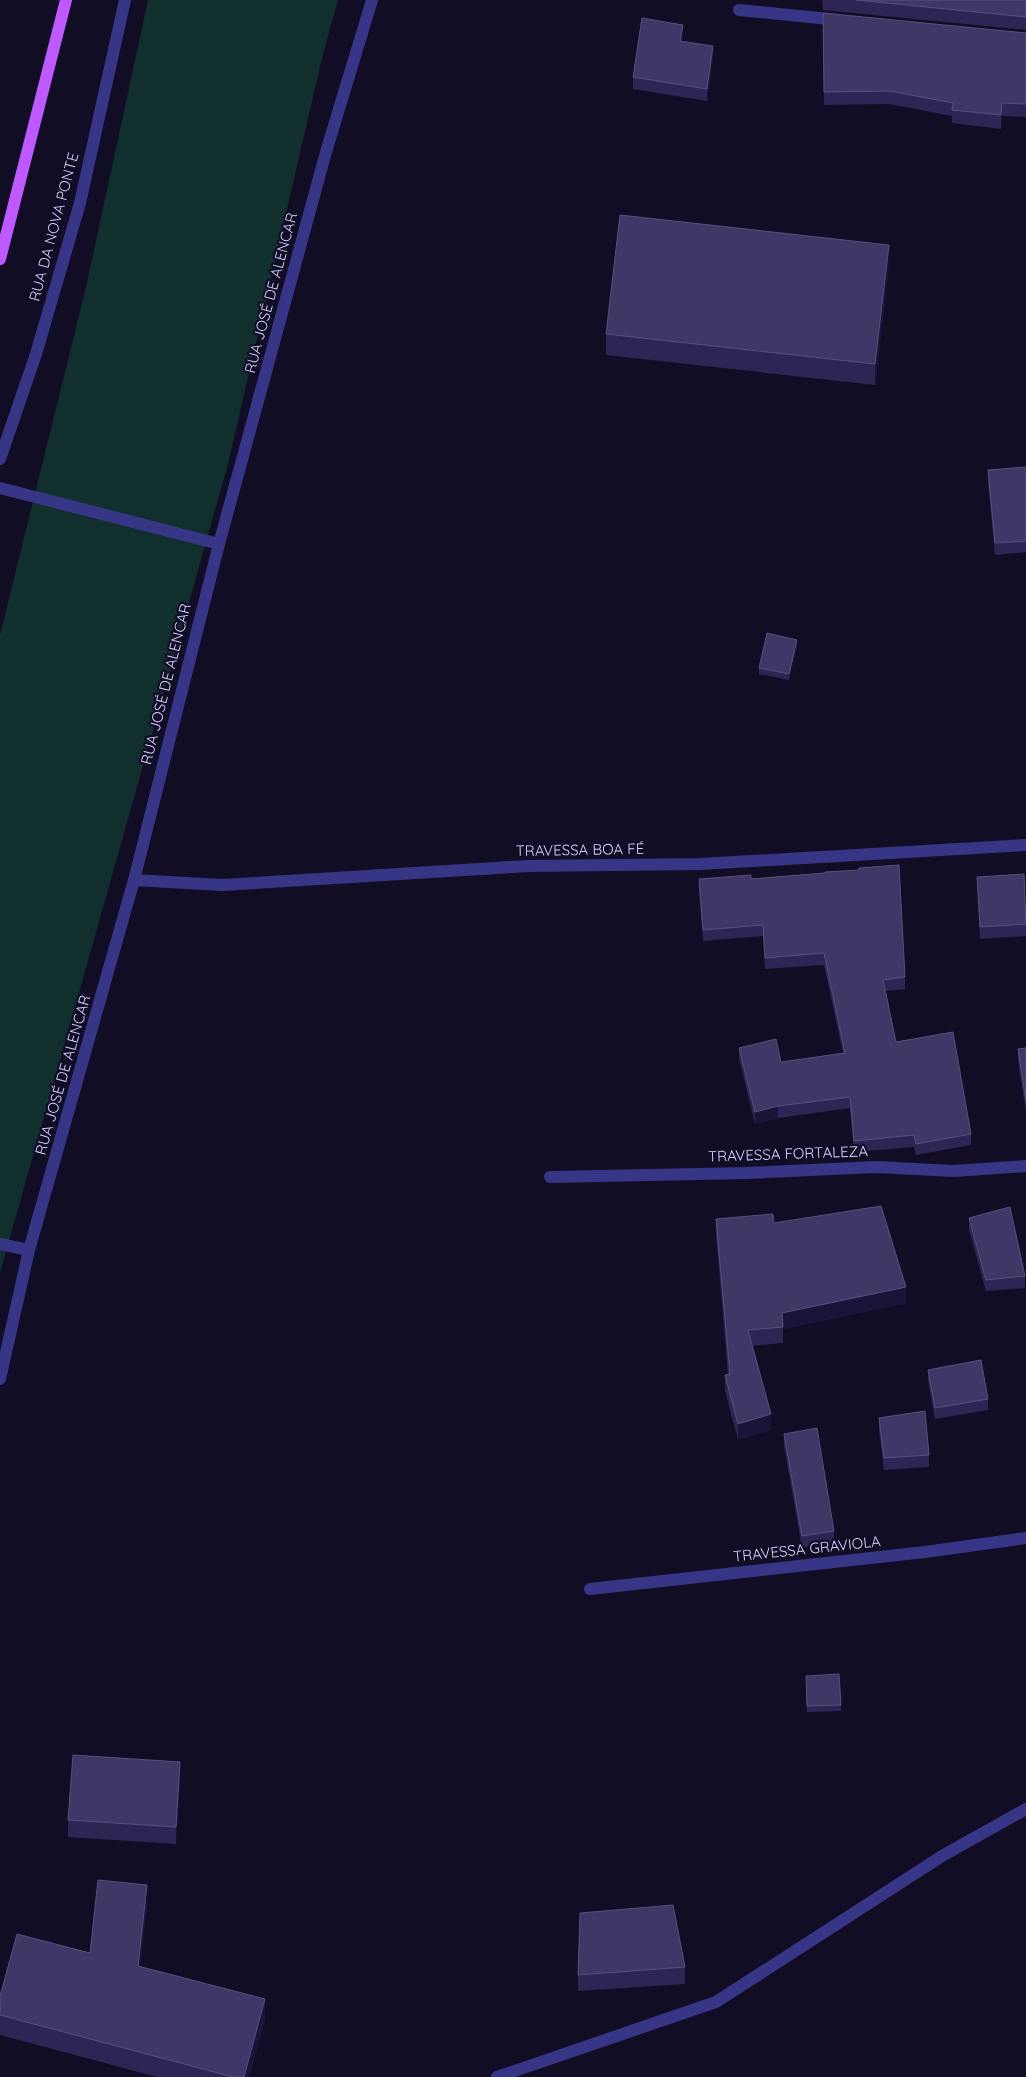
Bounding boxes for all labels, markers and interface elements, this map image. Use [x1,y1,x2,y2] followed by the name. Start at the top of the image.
[25,150,83,303] street label: RUA DA NOVA PONTE
[240,210,301,375] street label: RUA JOSÉ DE ALENCAR
[136,601,195,766] street label: RUA JOSÉ DE ALENCAR
[516,839,644,860] street label: TRAVESSA BOA FÉ
[31,993,94,1157] street label: RUA JOSÉ DE ALENCAR
[708,1141,869,1166] street label: TRAVESSA FORTALEZA
[732,1531,882,1566] street label: TRAVESSA GRAVIOLA

